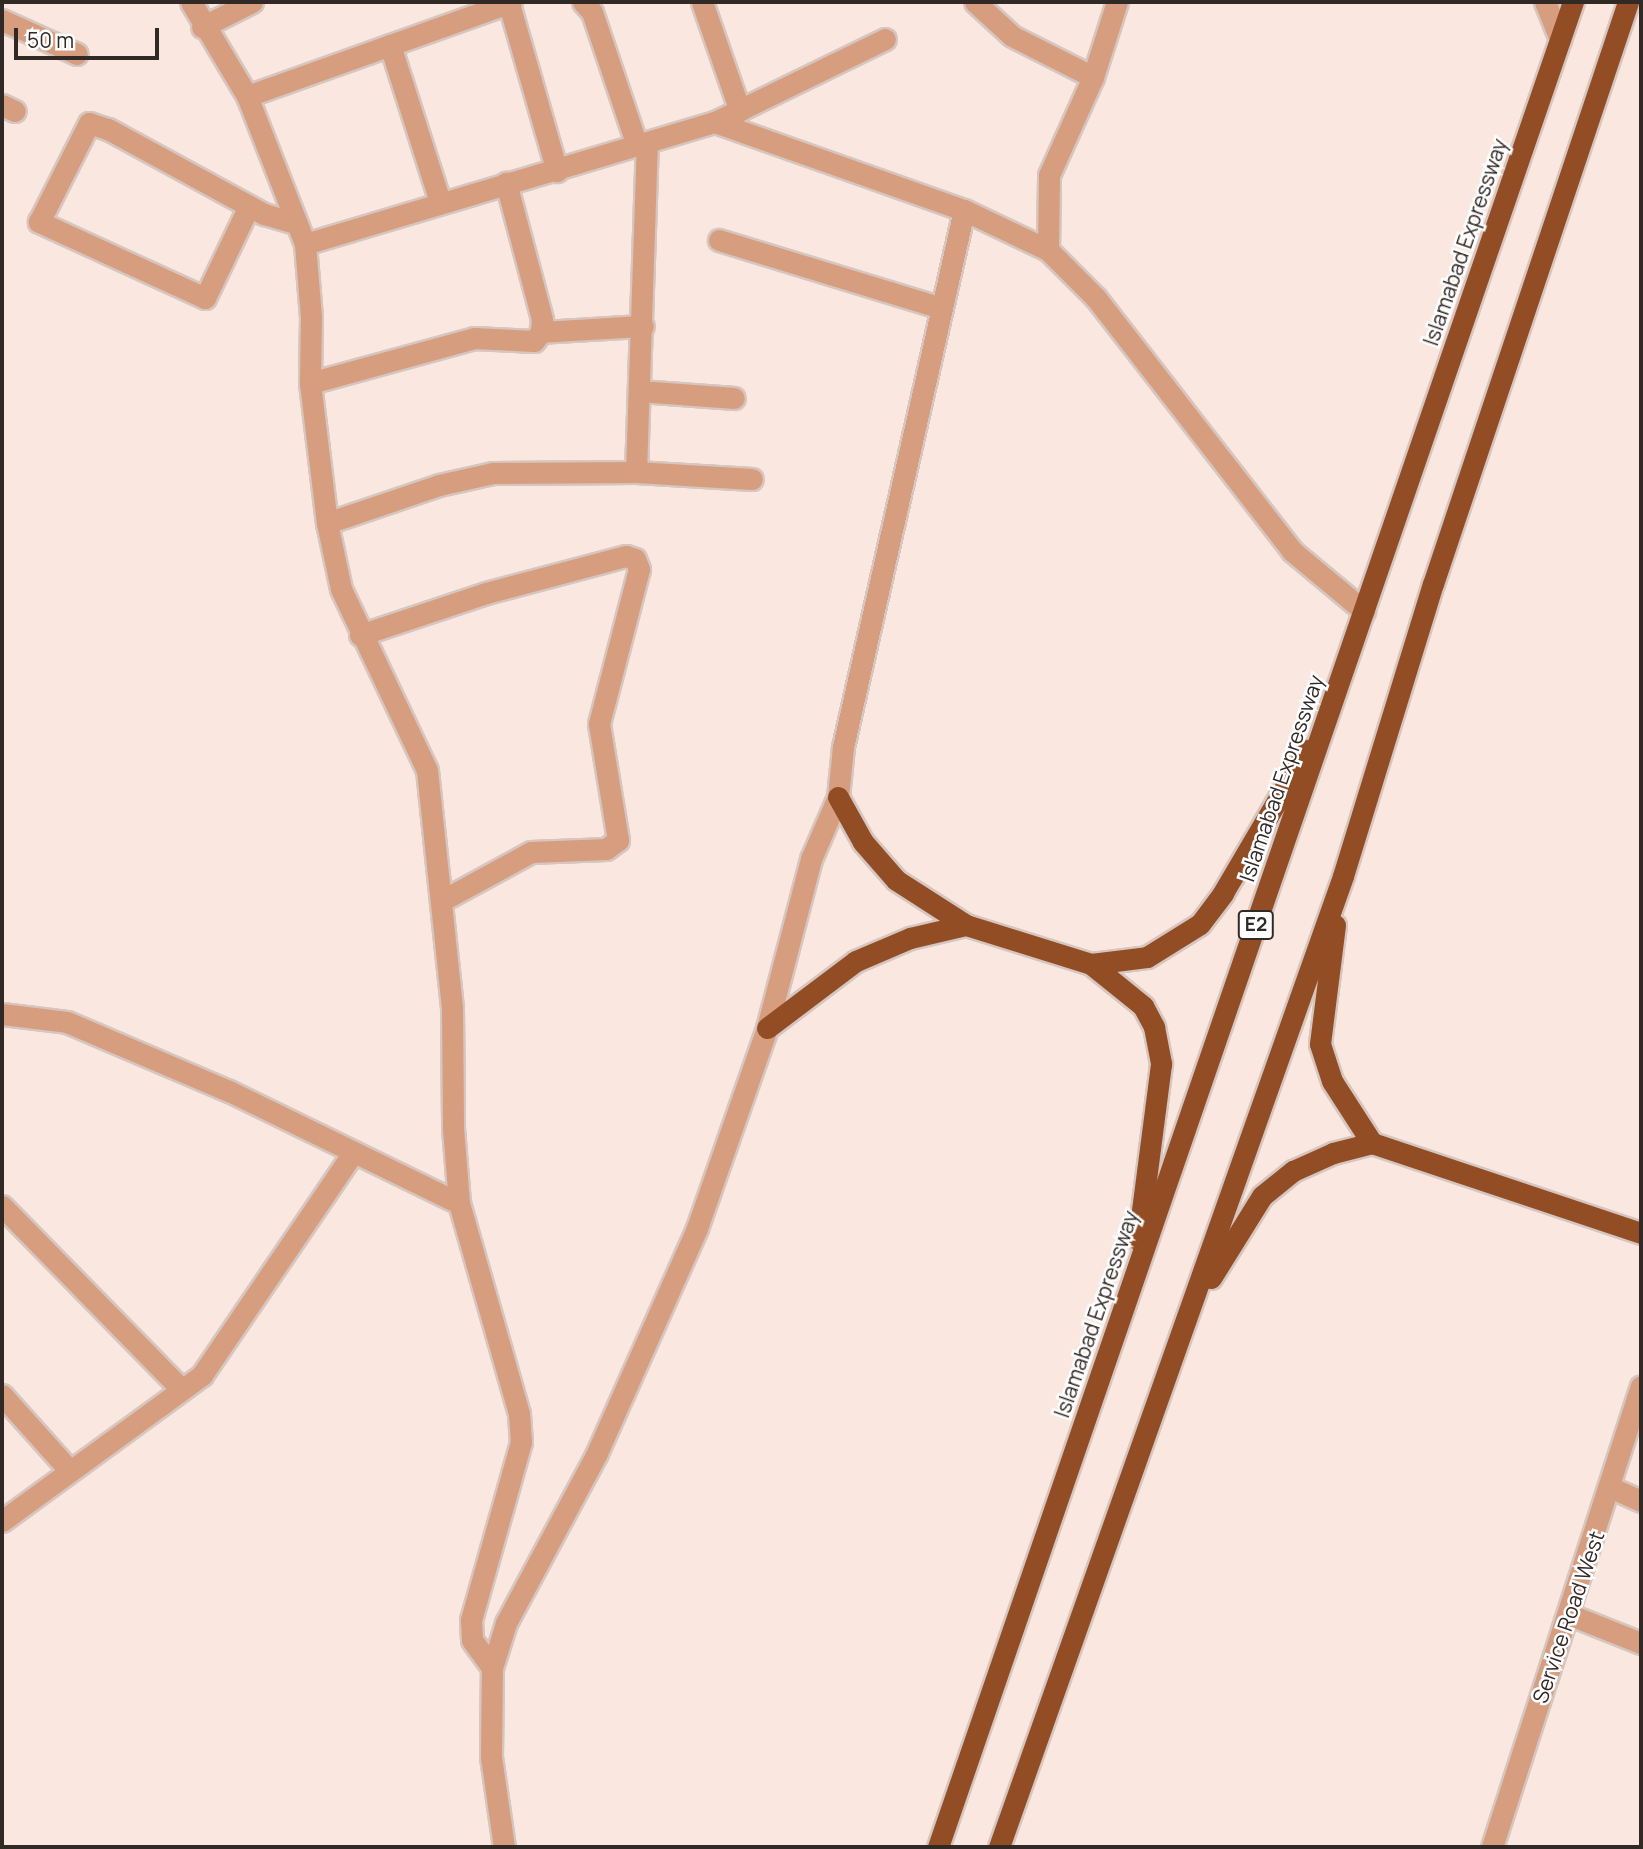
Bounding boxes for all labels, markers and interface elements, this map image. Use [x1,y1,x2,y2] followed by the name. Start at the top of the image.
[18,14,163,58] scale bar
[27,26,74,54] text: 50 m
[1418,135,1512,349] street label: Islamabad Expressway
[1234,671,1328,885] street label: Islamabad Expressway
[1237,909,1275,940] road number: E2
[1049,1207,1143,1421] street label: Islamabad Expressway
[1527,1528,1609,1706] street label: Service Road West

